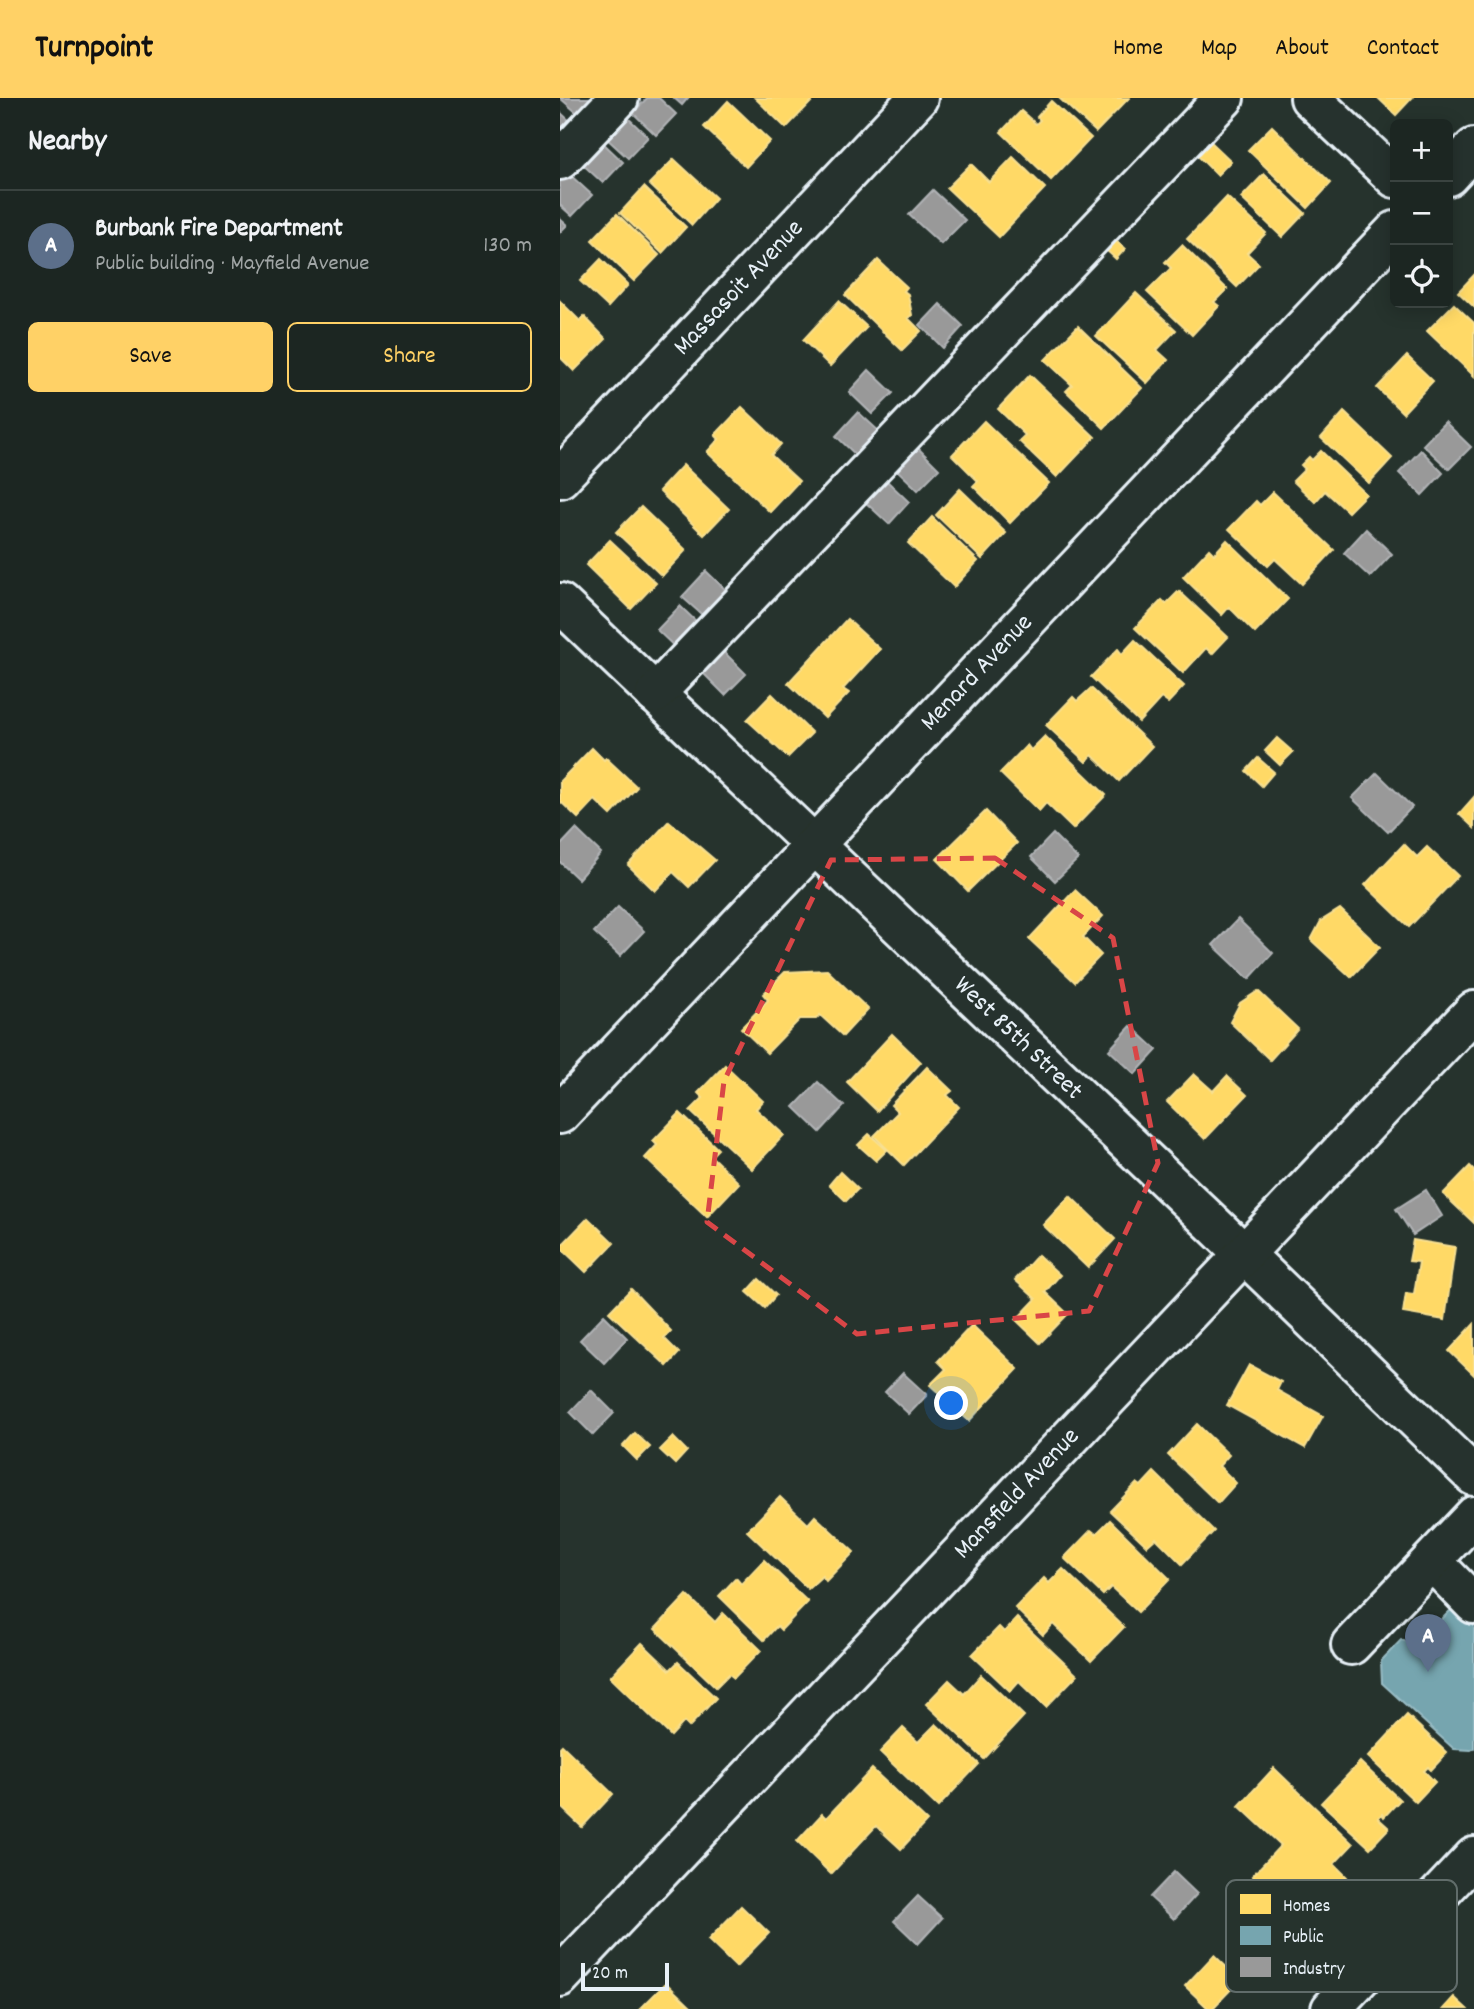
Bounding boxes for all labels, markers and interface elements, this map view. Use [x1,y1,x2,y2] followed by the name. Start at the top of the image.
[35,26,153,73] text: Turnpoint
[1113,32,1163,66] text: Home
[1201,32,1237,66] text: Map
[1275,32,1329,66] text: About
[1367,32,1439,66] text: Contact
[1390,119,1453,308] map controls
[1390,119,1453,182] button: +
[28,122,106,165] text: Nearby
[1390,182,1453,245] button: −
[95,211,343,248] text: Burbank Fire Department
[665,211,813,365] street label: Massasoit Avenue
[45,230,57,263] text: A
[483,230,532,263] text: 130 m
[1390,245,1453,308] button: locate
[95,248,369,281] text: Public building · Mayfield Avenue
[28,322,273,392] button: Save
[287,322,532,392] button: Share
[912,606,1042,740] street label: Menard Avenue
[945,968,1091,1109] street label: West 85th Street
[934,1386,968,1420] your location
[945,1420,1089,1568] street label: Mansfield Avenue
[1405,1614,1451,1672] pin: A
[1226,1880,1457,1992] legend
[1283,1894,1331,1921] text: Homes
[1283,1925,1324,1952] text: Public
[1283,1957,1345,1984] text: Industry
[581,1960,668,1992] scale bar
[592,1961,628,1988] text: 20 m

